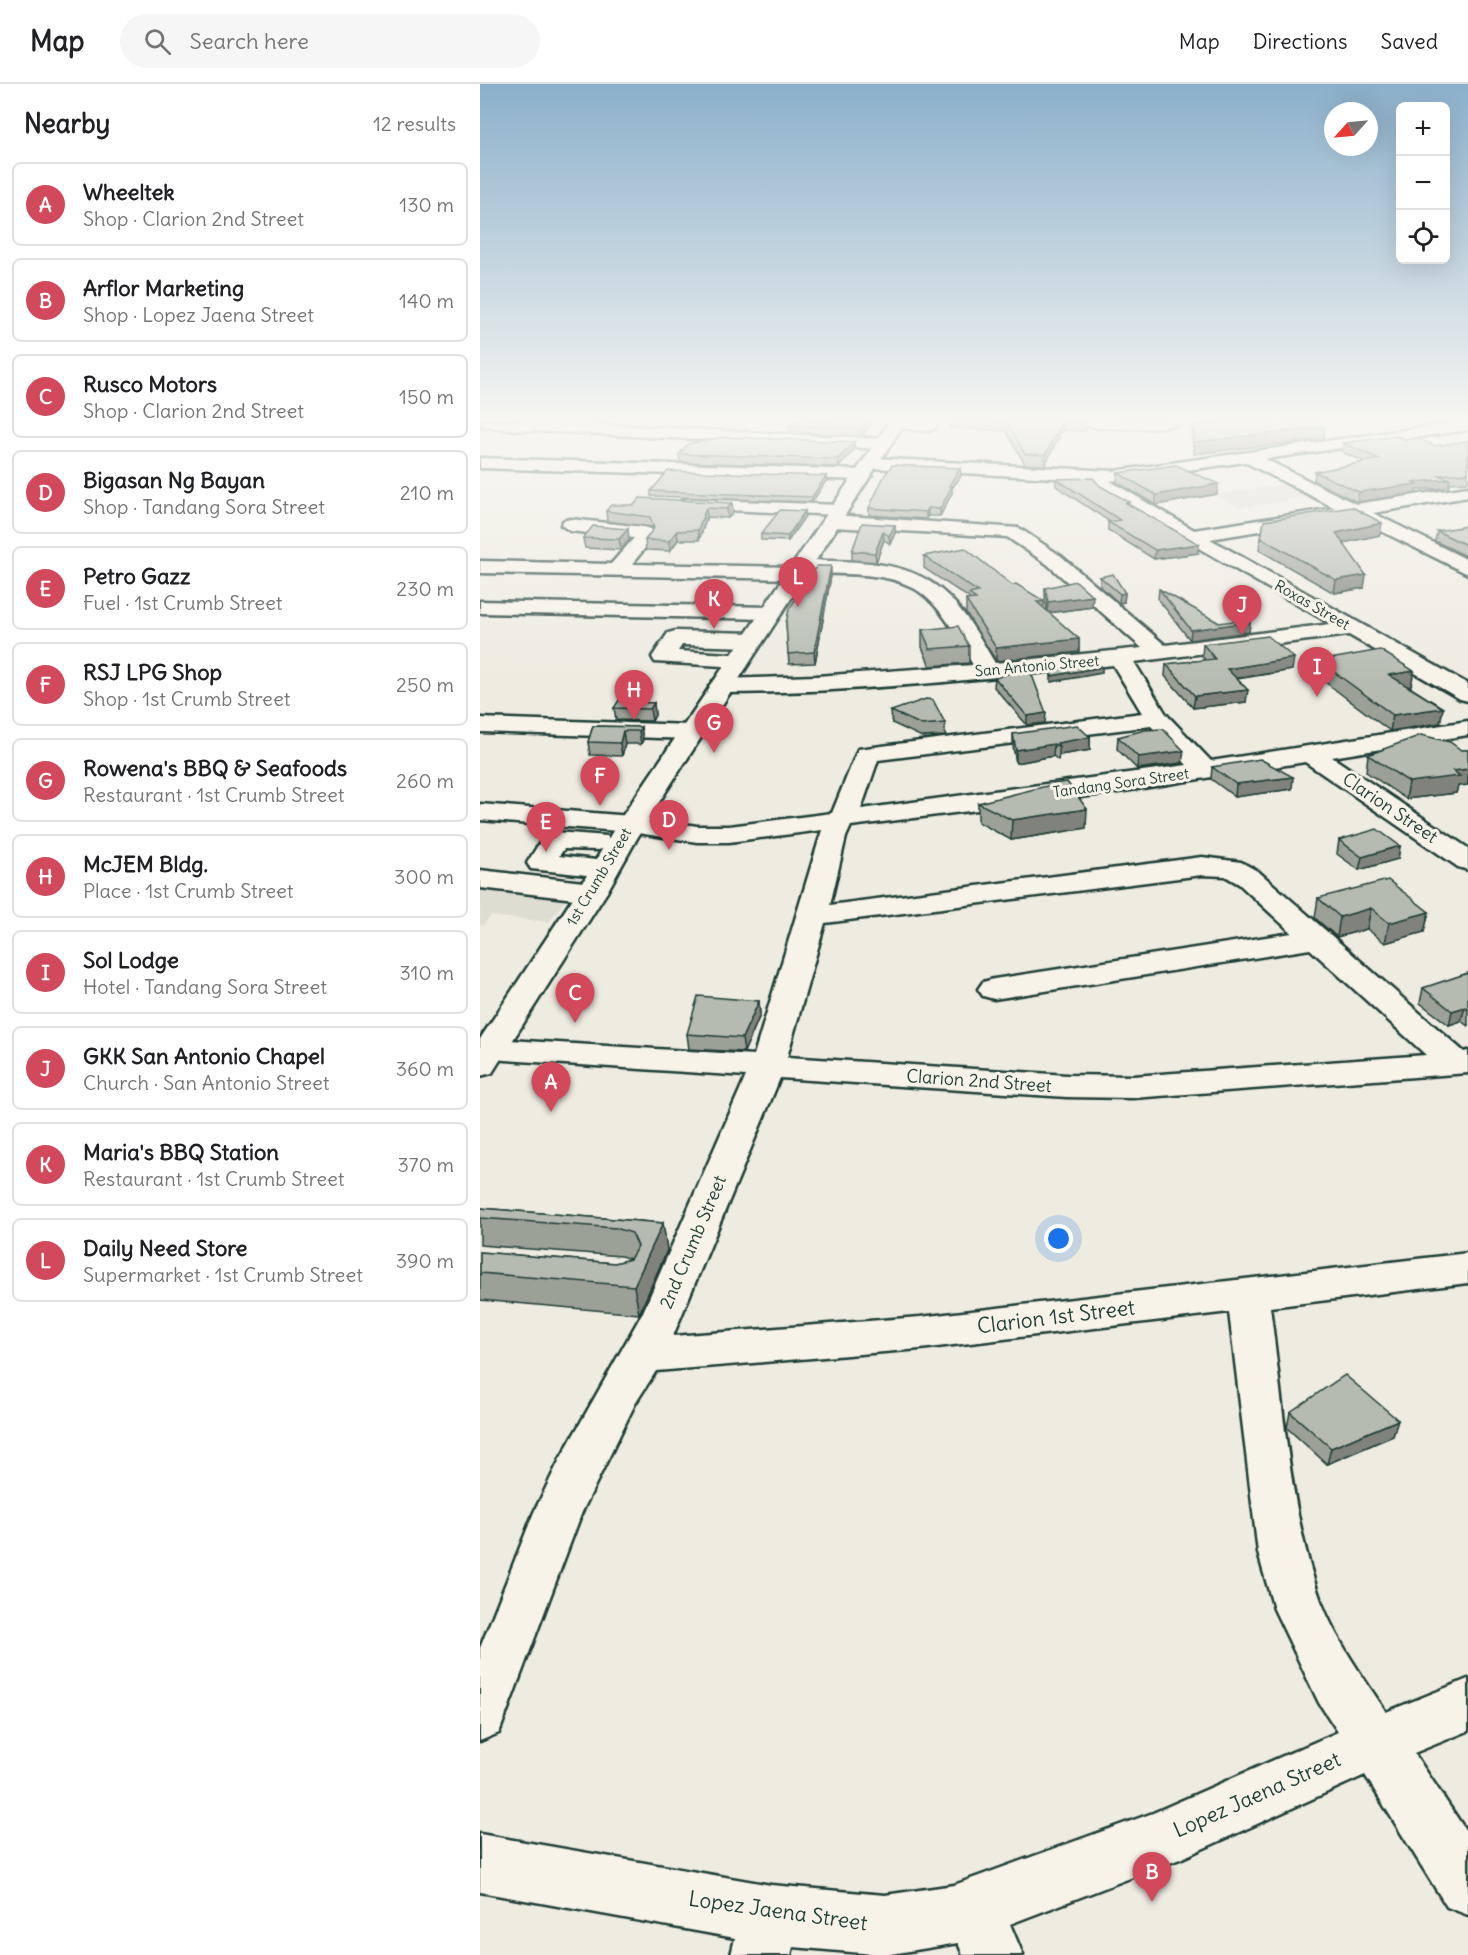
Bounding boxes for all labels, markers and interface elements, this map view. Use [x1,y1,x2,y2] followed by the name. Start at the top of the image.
[120,14,540,68] search box
[30,23,84,59] text: Map
[141,25,174,58] icon: search
[189,27,309,55] text: Search here
[1179,28,1220,55] text: Map
[1253,28,1347,55] text: Directions
[1380,28,1438,55] text: Saved
[1324,102,1378,156] north arrow
[1396,102,1450,264] map controls
[1396,102,1450,156] button: +
[24,107,110,140] text: Nearby
[373,111,456,136] text: 12 results
[1396,156,1450,210] button: −
[83,178,175,206] text: Wheeltek
[39,192,52,217] text: A
[399,192,454,217] text: 130 m
[83,206,304,231] text: Shop · Clarion 2nd Street
[1396,210,1450,264] button: locate
[83,274,244,302] text: Arflor Marketing
[39,288,52,313] text: B
[399,288,454,313] text: 140 m
[83,302,314,327] text: Shop · Lopez Jaena Street
[83,370,217,398] text: Rusco Motors
[39,384,52,409] text: C
[399,384,454,409] text: 150 m
[83,398,304,423] text: Shop · Clarion 2nd Street
[83,466,265,494] text: Bigasan Ng Bayan
[38,480,53,505] text: D
[400,480,454,505] text: 210 m
[83,494,325,519] text: Shop · Tandang Sora Street
[778,558,818,607] pin: L
[83,562,191,590] text: Petro Gazz
[1271,575,1353,634] street label: Roxas Street
[40,576,51,601] text: E
[396,576,454,601] text: 230 m
[694,580,734,629] pin: K
[1222,586,1262,635] pin: J
[83,590,283,615] text: Fuel · 1st Crumb Street
[1298,648,1336,697] pin: I
[974,651,1100,680] street label: San Antonio Street
[83,658,222,686] text: RSJ LPG Shop
[614,670,654,720] pin: H
[40,672,51,697] text: F
[396,672,454,697] text: 250 m
[83,686,290,711] text: Shop · 1st Crumb Street
[694,704,734,753] pin: G
[83,754,347,782] text: Rowena's BBQ & Seafoods
[580,756,620,806] pin: F
[1052,764,1190,801] street label: Tandang Sora Street
[1338,767,1442,848] street label: Clarion Street
[38,768,53,793] text: G
[396,768,454,793] text: 260 m
[83,782,345,807] text: Restaurant · 1st Crumb Street
[650,800,688,850] pin: D
[526,802,566,852] pin: E
[562,824,635,929] street label: 1st Crumb Street
[83,850,208,878] text: McJEM Bldg.
[38,864,53,889] text: H
[394,864,454,889] text: 300 m
[83,878,294,903] text: Place · 1st Crumb Street
[83,946,179,974] text: Sol Lodge
[41,960,50,985] text: I
[399,960,454,985] text: 310 m
[83,974,327,999] text: Hotel · Tandang Sora Street
[556,974,595,1023] pin: C
[83,1042,325,1070] text: GKK San Antonio Chapel
[40,1056,51,1081] text: J
[396,1056,454,1081] text: 360 m
[532,1062,570,1112] pin: A
[906,1064,1052,1097] street label: Clarion 2nd Street
[83,1070,329,1095] text: Church · San Antonio Street
[83,1138,279,1166] text: Maria's BBQ Station
[39,1152,52,1177] text: K
[397,1152,454,1177] text: 370 m
[83,1166,345,1191] text: Restaurant · 1st Crumb Street
[654,1172,731,1312] street label: 2nd Crumb Street
[1044,1224,1073,1253] your location
[83,1234,247,1262] text: Daily Need Store
[40,1248,51,1273] text: L
[396,1248,454,1273] text: 390 m
[83,1262,363,1287] text: Supermarket · 1st Crumb Street
[976,1293,1136,1340] street label: Clarion 1st Street
[1169,1746,1345,1844] street label: Lopez Jaena Street
[1132,1852,1172,1902] pin: B
[687,1885,869,1936] street label: Lopez Jaena Street

